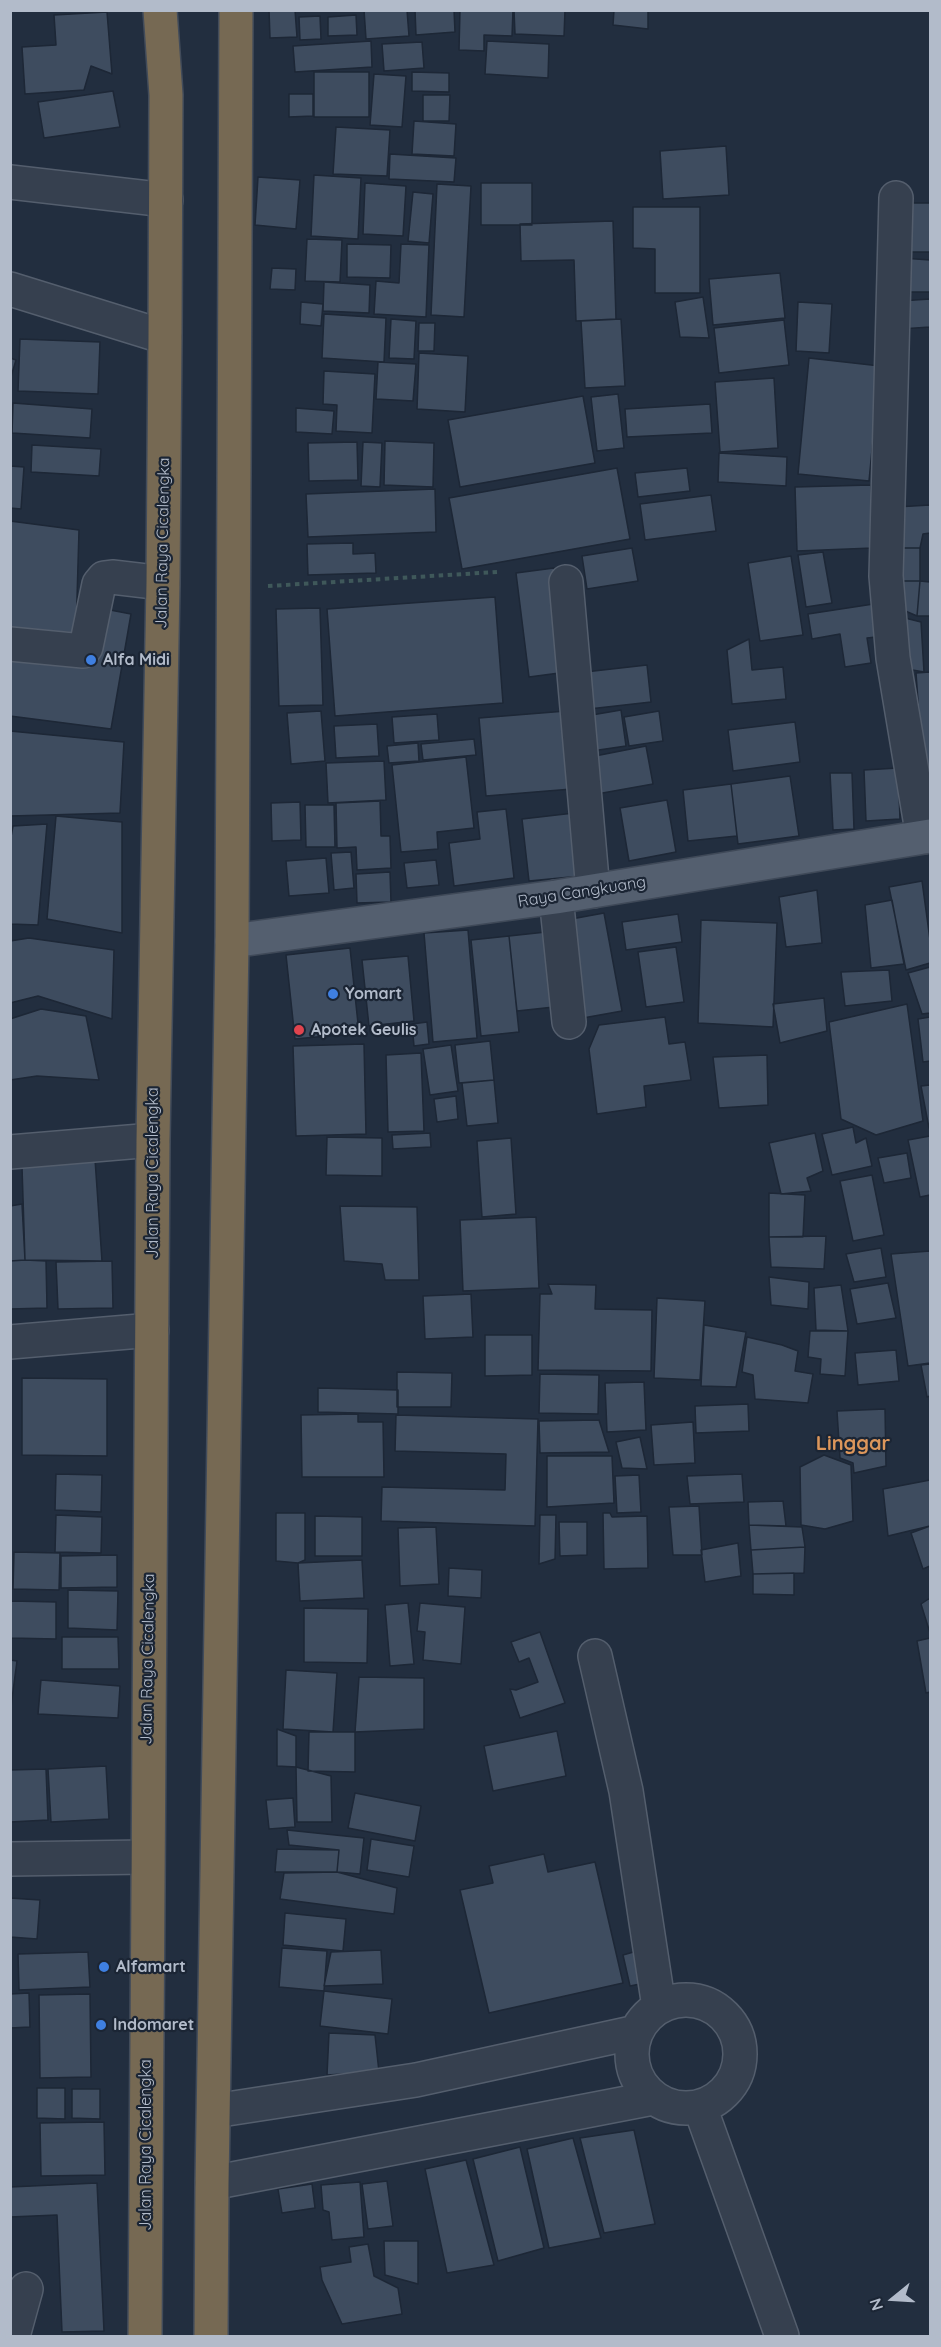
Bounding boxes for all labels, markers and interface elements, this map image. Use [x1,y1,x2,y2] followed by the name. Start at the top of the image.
[152,457,174,629] street label: Jalan Raya Cicalengka
[103,650,170,670] place label: Alfa Midi
[84,653,98,667] marker: Alfa Midi
[517,872,647,912] street label: Raya Cangkuang
[345,984,402,1004] place label: Yomart
[326,987,340,1001] marker: Yomart
[311,1020,417,1040] place label: Apotek Geulis
[292,1023,306,1037] marker: Apotek Geulis
[143,1087,163,1259] street label: Jalan Raya Cicalengka
[816,1432,890,1456] district label: Linggar
[137,1573,159,1745] street label: Jalan Raya Cicalengka
[116,1957,186,1977] place label: Alfamart
[97,1960,111,1974] marker: Alfamart
[113,2015,194,2035] place label: Indomaret
[94,2018,108,2032] marker: Indomaret
[136,2059,156,2231] street label: Jalan Raya Cicalengka
[863,2269,923,2329] north arrow
[865,2296,887,2313] text: N

